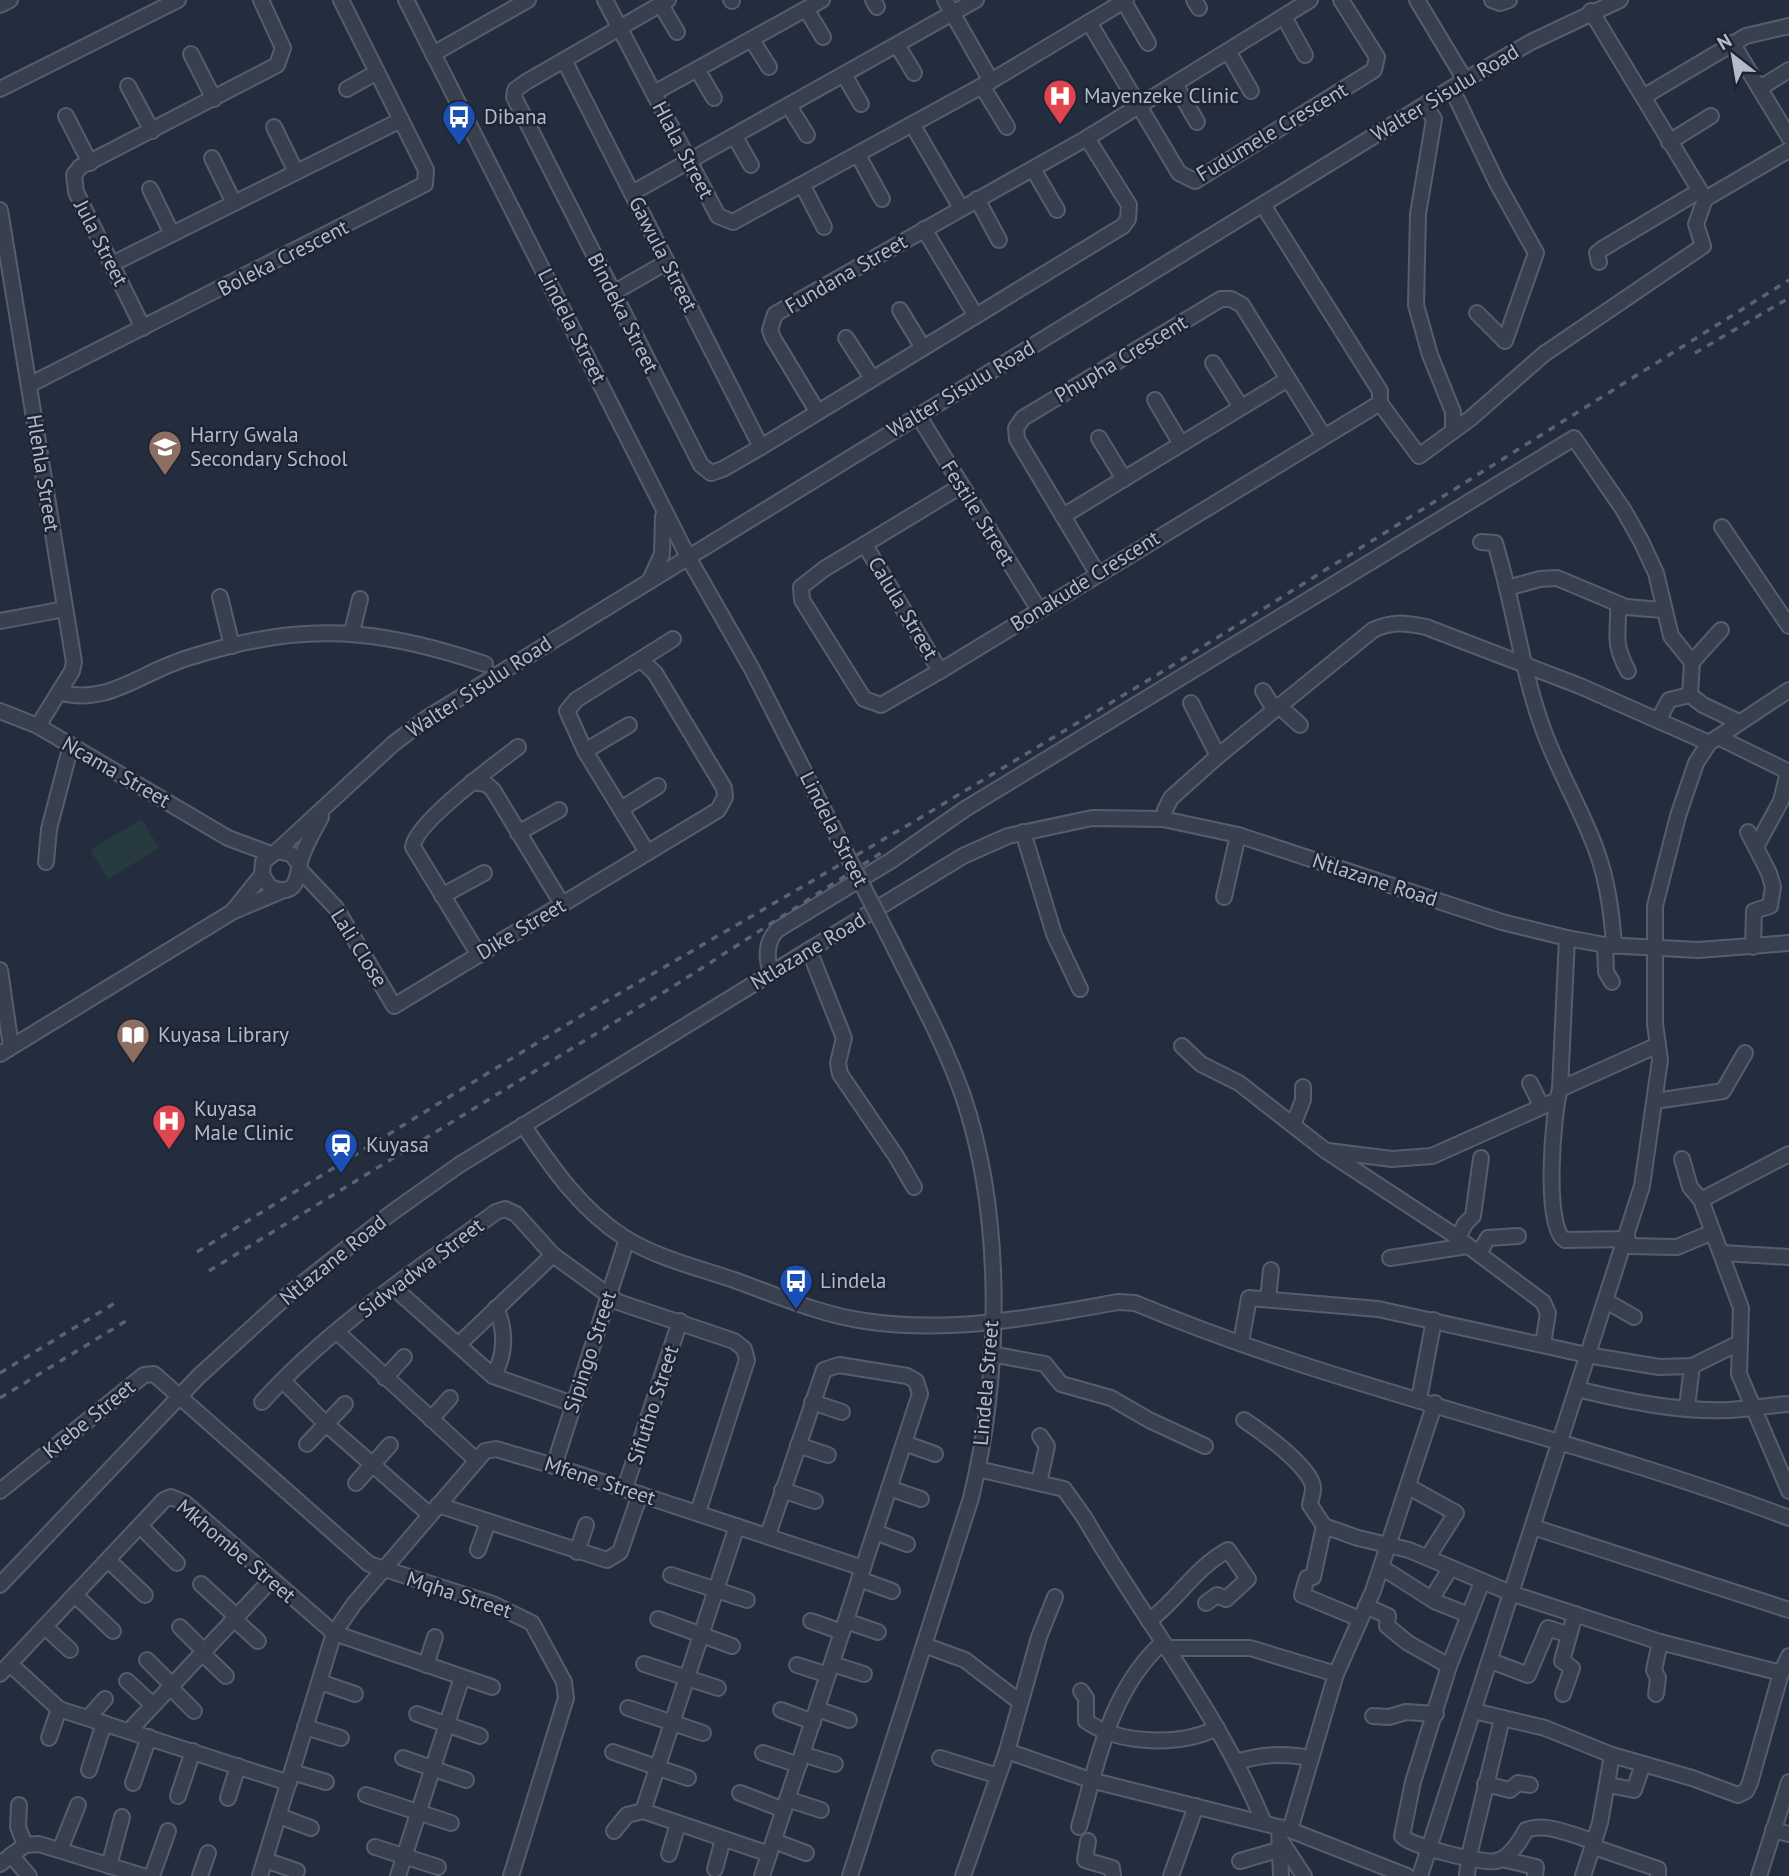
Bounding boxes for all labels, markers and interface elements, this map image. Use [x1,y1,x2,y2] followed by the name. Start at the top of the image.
[1698,21,1768,91] north arrow
[1713,28,1736,55] text: N
[1366,38,1524,147] street label: Walter Sisulu Road
[1191,76,1352,187] street label: Fudumele Crescent
[1041,77,1079,126] hospital icon: Mayenzeke Clinic
[1084,82,1239,109] place label: Mayenzeke Clinic
[647,96,720,203] street label: Hlala Street
[440,98,478,147] bus stop icon: Dibana
[484,103,547,130] place label: Dibana
[623,192,704,316] street label: Gawula Street
[68,194,135,290] street label: Jula Street
[213,213,353,302] street label: Boleka Crescent
[780,228,912,319] street label: Fundana Street
[582,248,665,377] street label: Bindeka Street
[532,264,613,388] street label: Lindela Street
[1050,308,1192,409] street label: Phupha Crescent
[882,334,1040,443] street label: Walter Sisulu Road
[21,412,66,533] street label: Hlehla Street
[190,421,348,472] place label: Harry Gwala Secondary School
[146,428,184,477] school or university icon: Harry Gwala Secondary School
[935,455,1021,570] street label: Festile Street
[1005,524,1164,637] street label: Bonakude Crescent
[862,551,945,664] street label: Calula Street
[401,630,556,744] street label: Walter Sisulu Road
[57,730,175,813] street label: Ncama Street
[794,767,875,891] street label: Lindela Street
[1309,847,1441,912] street label: Ntlazane Road
[471,891,570,966] street label: Dike Street
[325,904,394,992] street label: Lali Close
[745,906,870,996] street label: Ntlazane Road
[114,1016,152,1065] library icon: Kuyasa Library
[158,1021,289,1048] place label: Kuyasa Library
[194,1095,294,1146] place label: Kuyasa Male Clinic
[150,1102,188,1151] hospital icon: Kuyasa Male Clinic
[322,1126,360,1175] station icon: Kuyasa
[366,1131,429,1158] place label: Kuyasa
[274,1208,392,1311] street label: Ntlazane Road
[353,1212,489,1324] street label: Sidwadwa Street
[777,1262,815,1311] bus stop icon: Lindela
[820,1267,887,1294] place label: Lindela
[557,1287,622,1416] street label: Sipingo Street
[967,1319,1004,1447] street label: Lindela Street
[621,1342,685,1468] street label: Sifutho Street
[37,1373,140,1464] street label: Krebe Street
[541,1450,659,1511] street label: Mfene Street
[171,1493,302,1608] street label: Mkhombe Street
[403,1565,515,1624] street label: Mqha Street

